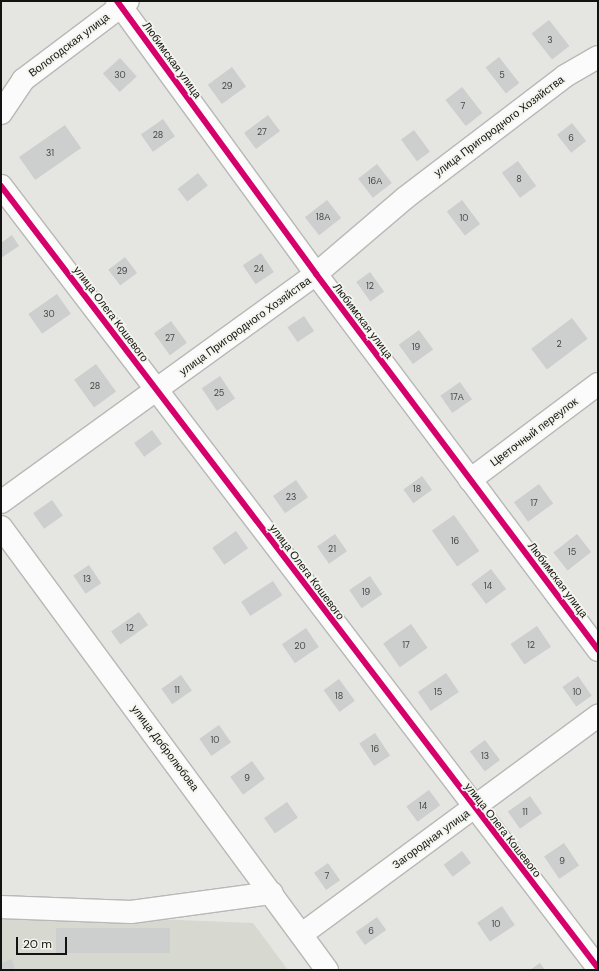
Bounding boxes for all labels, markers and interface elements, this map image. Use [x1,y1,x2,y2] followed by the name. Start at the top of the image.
[26,10,112,80] street label: Вологодская улица
[140,19,204,101] street label: Любимская улица
[547,35,553,45] house number: 3
[114,70,126,80] house number: 30
[499,70,505,80] house number: 5
[431,73,567,179] street label: улица Пригородного Хозяйства
[222,81,232,91] house number: 29
[461,101,465,111] house number: 7
[257,127,267,137] house number: 27
[153,130,163,140] house number: 28
[568,133,574,143] house number: 6
[46,148,54,158] house number: 31
[516,174,522,184] house number: 8
[368,176,382,186] house number: 16А
[316,212,330,222] house number: 18А
[460,213,468,223] house number: 10
[71,264,151,364] street label: улица Олега Кошевого
[254,264,264,274] house number: 24
[117,266,127,276] house number: 29
[177,274,313,378] street label: улица Пригородного Хозяйства
[330,281,396,361] street label: Любимская улица
[366,281,374,291] house number: 12
[43,309,55,319] house number: 30
[165,333,175,343] house number: 27
[556,339,562,349] house number: 2
[412,342,420,352] house number: 19
[90,381,100,391] house number: 28
[214,388,224,398] house number: 25
[450,392,464,402] house number: 17А
[488,395,580,469] street label: Цветочный переулок
[413,484,421,494] house number: 18
[286,492,296,502] house number: 23
[530,498,538,508] house number: 17
[267,522,347,622] street label: улица Олега Кошевого
[451,536,459,546] house number: 16
[525,540,591,620] street label: Любимская улица
[328,544,336,554] house number: 21
[568,547,576,557] house number: 15
[83,574,91,584] house number: 13
[484,581,492,591] house number: 14
[362,587,370,597] house number: 19
[126,623,134,633] house number: 12
[402,640,410,650] house number: 17
[527,640,535,650] house number: 12
[294,641,306,651] house number: 20
[174,685,180,695] house number: 11
[434,687,442,697] house number: 15
[573,687,581,697] house number: 10
[335,691,343,701] house number: 18
[128,702,202,794] street label: улица Добролюбова
[211,735,219,745] house number: 10
[371,744,379,754] house number: 16
[481,751,489,761] house number: 13
[244,773,250,783] house number: 9
[462,780,544,880] street label: улица Олега Кошевого
[419,801,427,811] house number: 14
[390,807,472,871] street label: Загородная улица
[522,807,528,817] house number: 11
[559,856,565,866] house number: 9
[325,871,329,881] house number: 7
[492,919,500,929] house number: 10
[368,926,374,936] house number: 6
[18,929,69,955] scale bar
[23,936,52,952] text: 20 m

